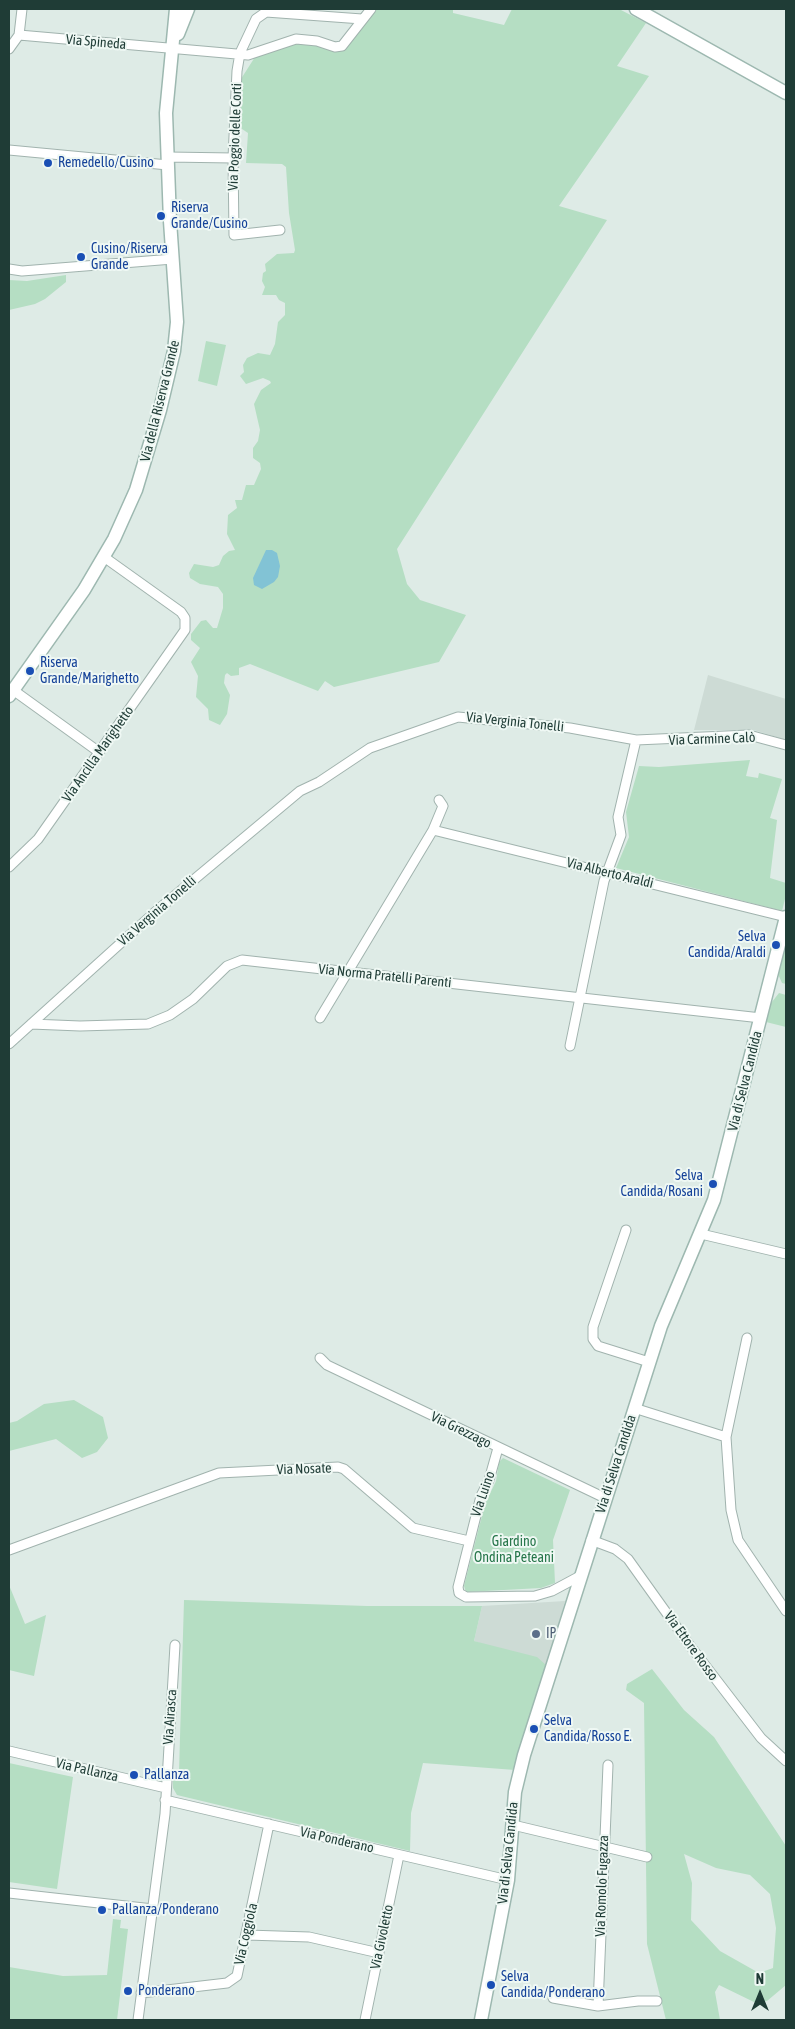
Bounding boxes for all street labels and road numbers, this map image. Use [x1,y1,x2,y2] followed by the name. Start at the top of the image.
[65,31,127,53] street label: Via Spineda
[225,83,245,191] street label: Via Poggio delle Corti
[137,339,183,463] street label: Via della Riserva Grande
[59,703,137,805] street label: Via Ancilla Marighetto
[465,709,565,735] street label: Via Verginia Tonelli
[668,729,756,749] street label: Via Carmine Calò
[565,854,655,892] street label: Via Alberto Araldi
[114,872,200,950] street label: Via Verginia Tonelli
[318,961,452,991] street label: Via Norma Pratelli Parenti
[724,1029,766,1133] street label: Via di Selva Candida
[428,1408,494,1452] street label: Via Grezzago
[592,1413,640,1515] street label: Via di Selva Candida
[276,1460,332,1478] street label: Via Nosate
[467,1469,499,1519] street label: Via Luino
[660,1608,722,1684] street label: Via Ettore Rosso
[160,1689,180,1745] street label: Via Airasca
[54,1755,120,1785] street label: Via Pallanza
[494,1801,522,1905] street label: Via di Selva Candida
[298,1823,376,1857] street label: Via Ponderano
[592,1835,612,1937] street label: Via Romolo Fugazza
[231,1901,261,1967] street label: Via Coggiola
[367,1903,397,1971] street label: Via Givoletto

